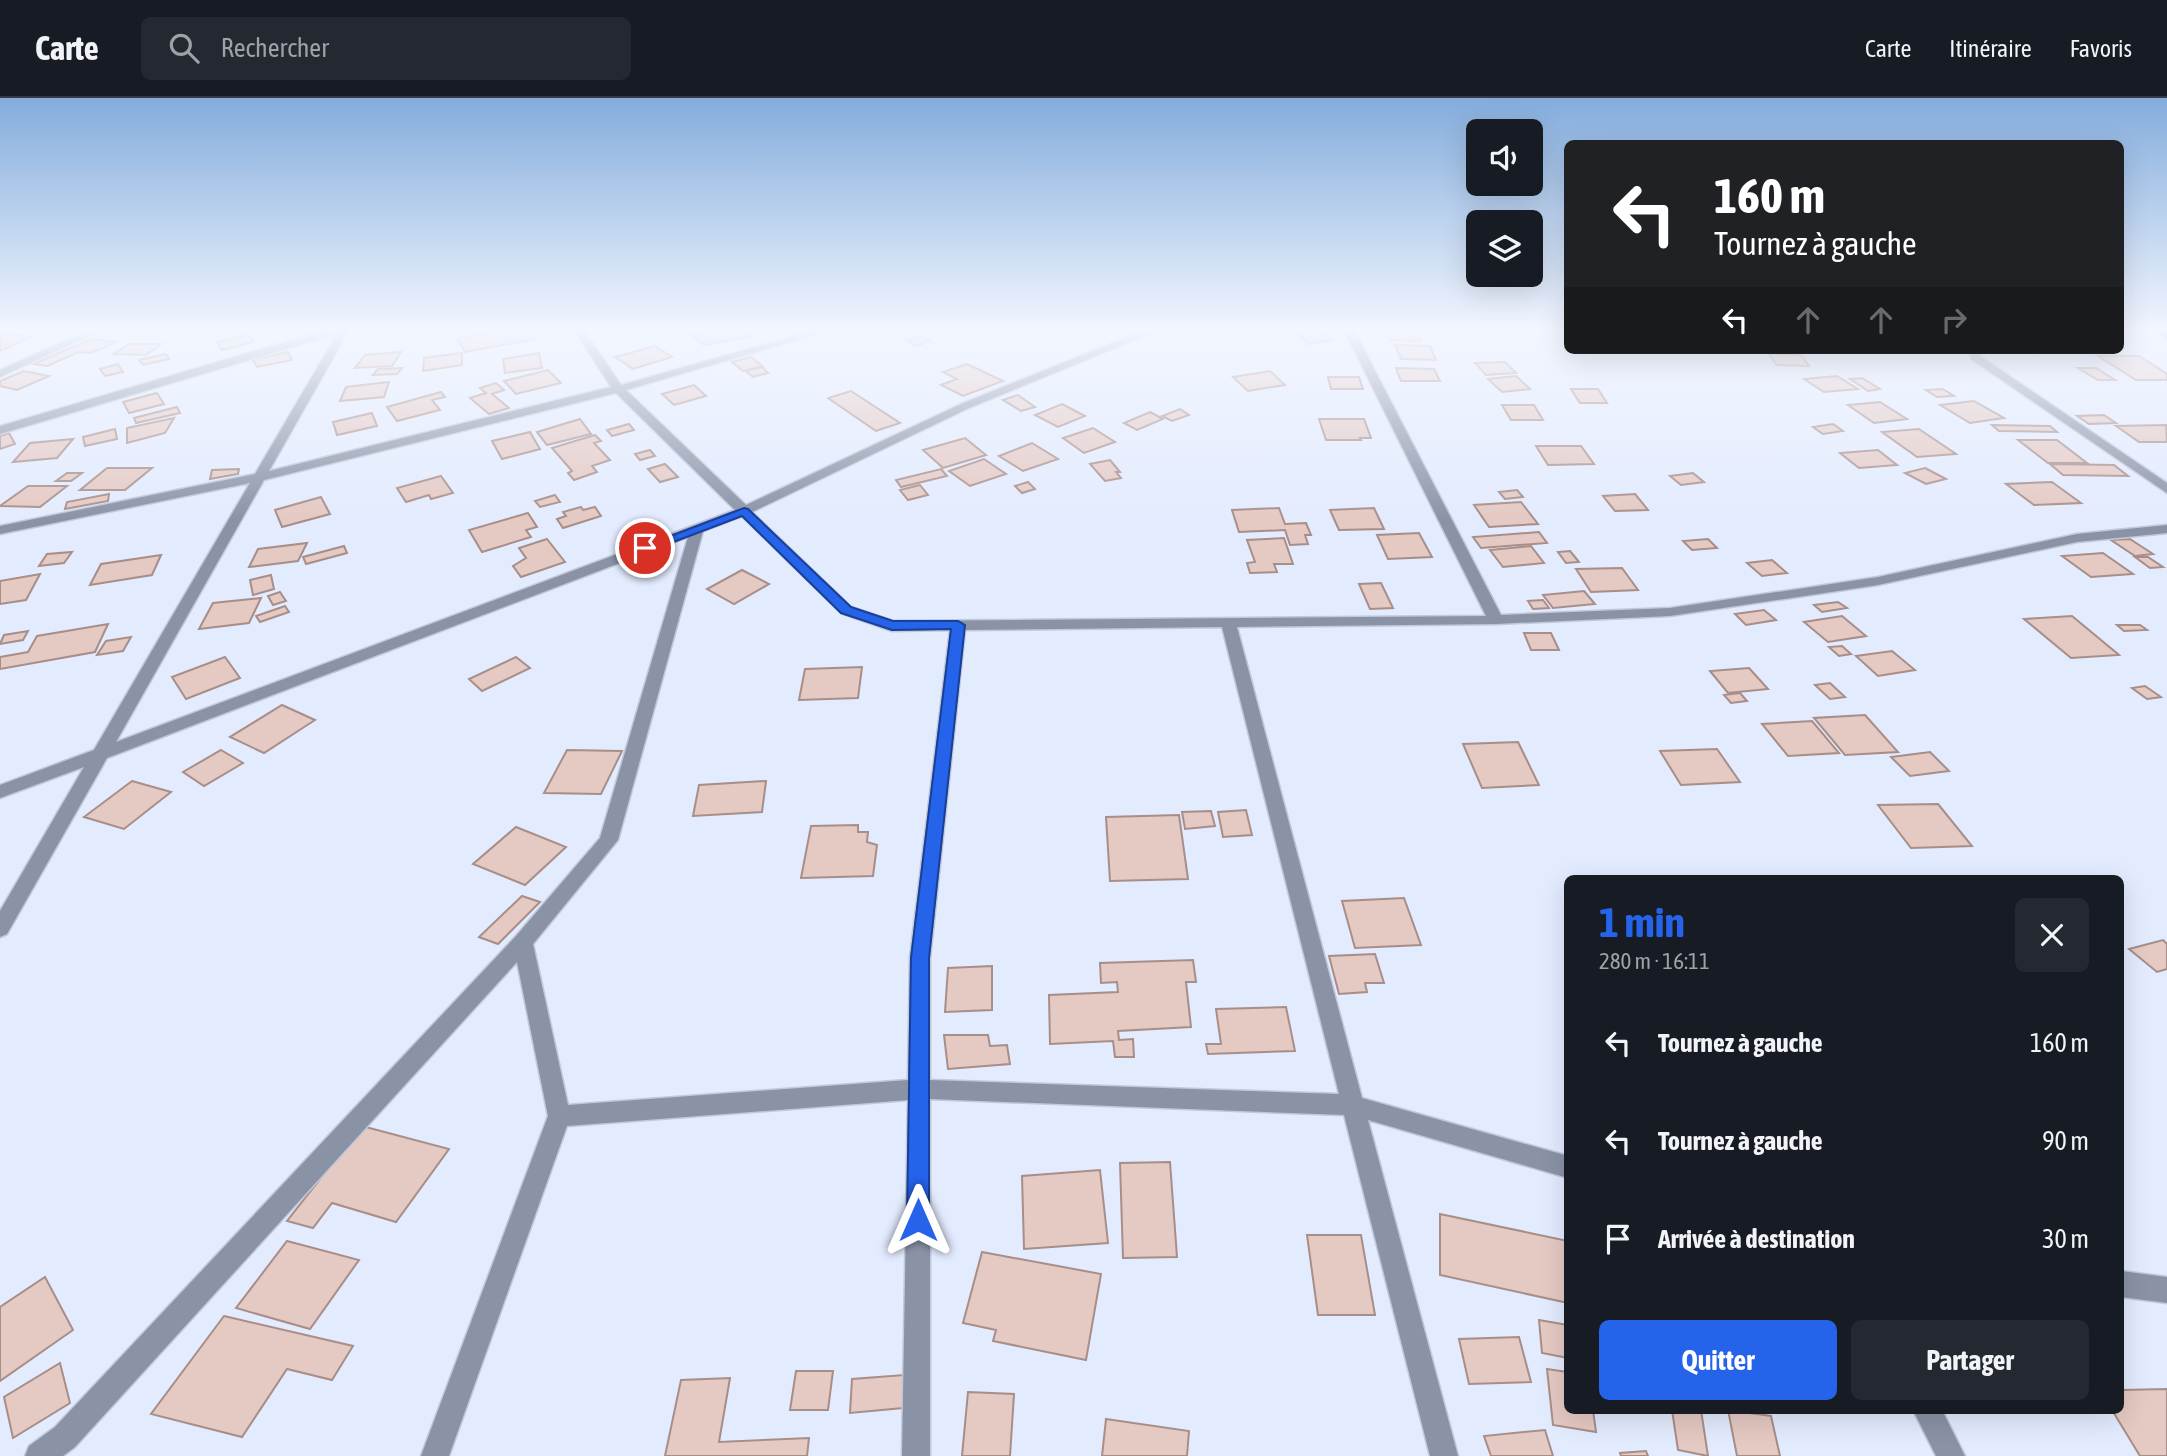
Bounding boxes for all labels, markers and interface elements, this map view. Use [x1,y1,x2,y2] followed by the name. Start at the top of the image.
[141,17,631,80] search box
[35,29,99,67] text: Carte
[165,29,203,67] icon: search
[221,33,329,63] text: Rechercher
[1865,35,1911,62] text: Carte
[1949,35,2032,62] text: Itinéraire
[2070,35,2132,62] text: Favoris
[1466,119,1543,287] map controls
[1466,119,1543,196] button: sound
[1714,167,1825,223] text: 160 m
[1599,168,1690,259] icon: left
[1466,210,1543,287] button: layers
[1714,225,1917,262] text: Tournez à gauche
[1716,301,1754,339] icon: left
[1789,301,1827,339] icon: ahead
[1862,301,1900,339] icon: ahead
[1935,301,1973,339] icon: right
[615,518,675,578] pin
[626,529,664,567] icon: arrive
[1599,898,1685,946] text: 1 min
[2015,898,2089,972] button: close
[1599,948,1710,974] text: 280 m · 16:11
[1599,1024,1637,1062] icon: left
[1658,1028,1823,1058] text: Tournez à gauche
[2030,1028,2089,1058] text: 160 m
[1599,1122,1637,1160] icon: left
[1658,1126,1823,1156] text: Tournez à gauche
[2042,1126,2089,1156] text: 90 m
[881,1183,955,1257] position arrow
[1599,1220,1637,1258] icon: arrive
[1658,1224,1855,1254] text: Arrivée à destination
[2042,1224,2089,1254] text: 30 m
[1599,1320,1837,1400] button: Quitter
[1851,1320,2089,1400] button: Partager

